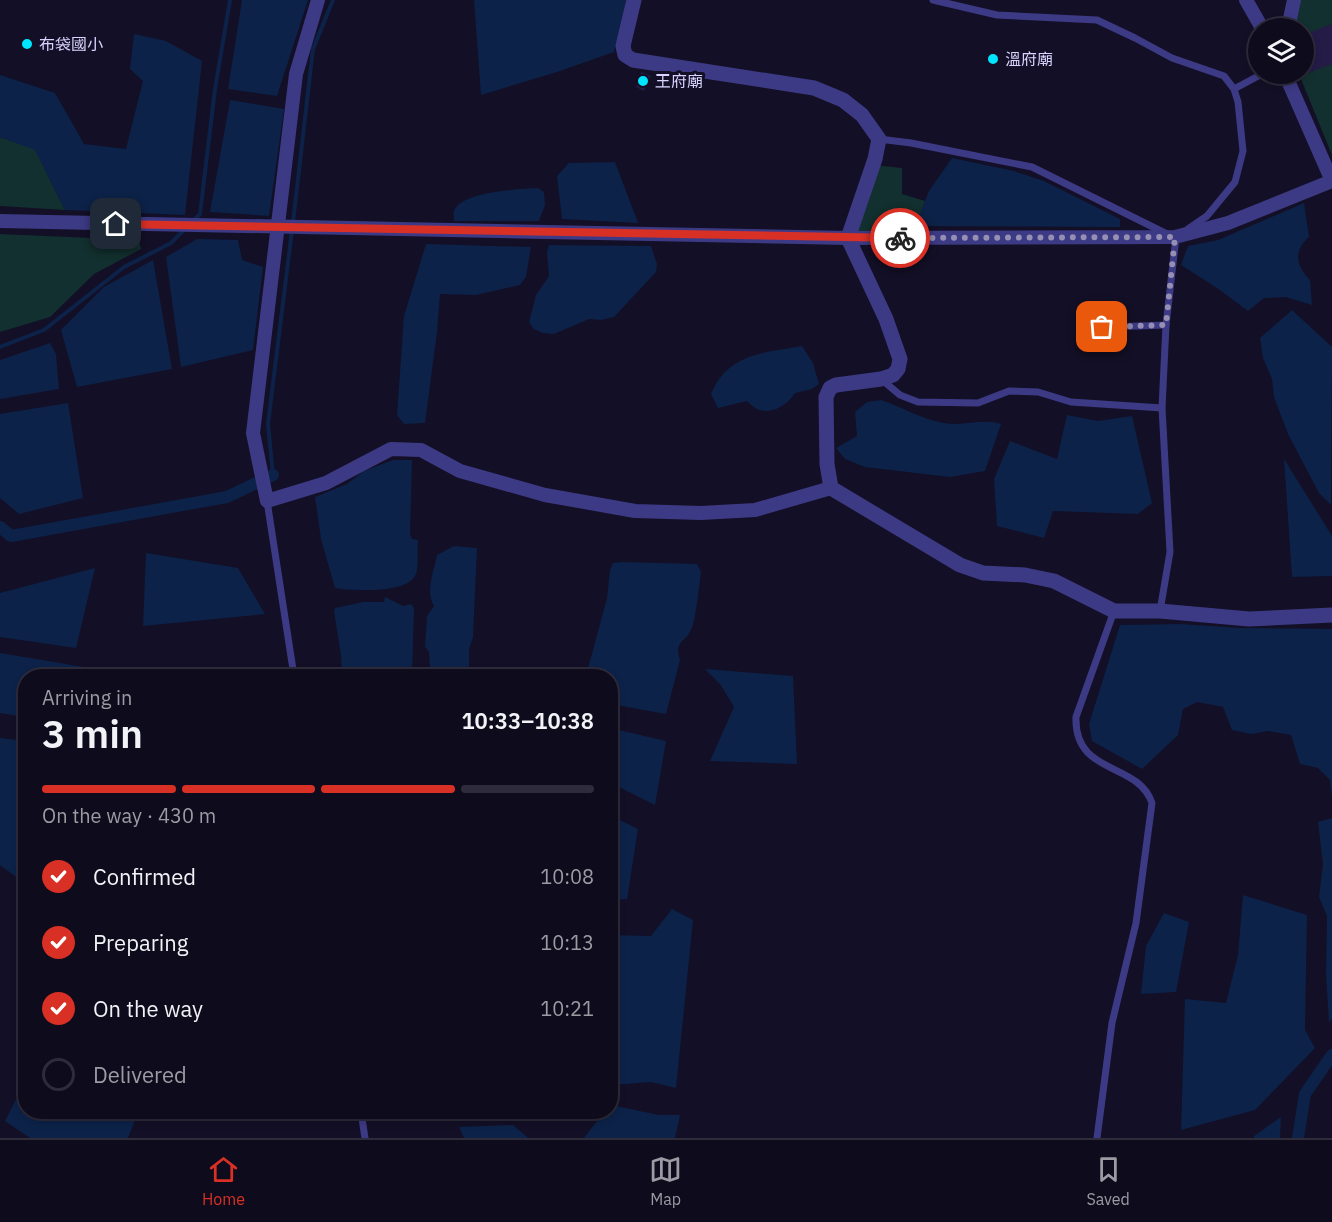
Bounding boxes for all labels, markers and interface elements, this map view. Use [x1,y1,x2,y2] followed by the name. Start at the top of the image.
[1248,18,1314,84] map controls
[1248,18,1314,84] button: layers
[39,34,103,54] place label: 布袋國小
[20,37,34,51] marker: 布袋國小
[1005,49,1053,69] place label: 溫府廟
[986,52,1000,66] marker: 溫府廟
[655,71,703,91] place label: 王府廟
[636,74,650,88] marker: 王府廟
[90,198,141,249] pin
[99,207,132,240] icon: home
[870,208,930,268] courier
[884,222,917,255] icon: bike
[1076,301,1127,352] pin
[1085,310,1118,343] icon: bag
[42,684,132,711] text: Arriving in
[461,706,594,735] text: 10:33–10:38
[42,708,143,759] text: 3 min
[42,802,216,829] text: On the way · 430 m
[42,860,75,893] icon: check
[93,862,196,891] text: Confirmed
[540,863,594,890] text: 10:08
[42,926,75,959] icon: check
[93,928,188,957] text: Preparing
[540,929,594,956] text: 10:13
[42,992,75,1025] icon: check
[93,994,203,1023] text: On the way
[540,995,594,1022] text: 10:21
[93,1060,187,1089] text: Delivered
[202,1153,245,1209] tab: Home
[649,1153,682,1209] tab: Map
[1086,1153,1130,1209] tab: Saved

